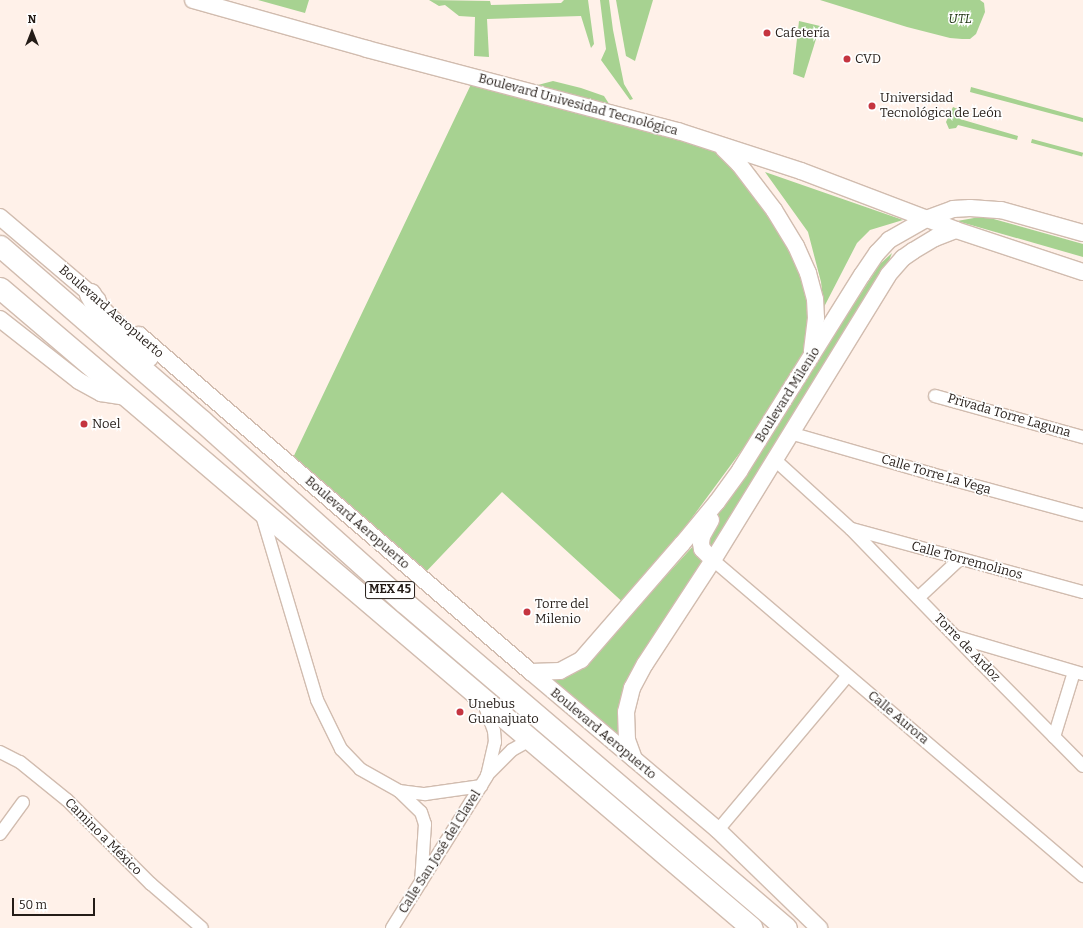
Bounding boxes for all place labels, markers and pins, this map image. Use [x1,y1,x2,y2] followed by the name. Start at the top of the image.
[775,25,830,41] place label: Cafetería
[762,28,772,38] marker: Cafetería
[855,51,881,67] place label: CVD
[842,54,852,64] marker: CVD
[880,91,1002,122] place label: Universidad Tecnológica de León
[867,101,877,111] marker: Universidad Tecnológica de León
[92,416,120,432] place label: Noel
[79,419,89,429] marker: Noel
[535,597,589,628] place label: Torre del Milenio
[522,607,532,617] marker: Torre del Milenio
[468,697,539,728] place label: Unebus Guanajuato
[455,707,465,717] marker: Unebus Guanajuato

